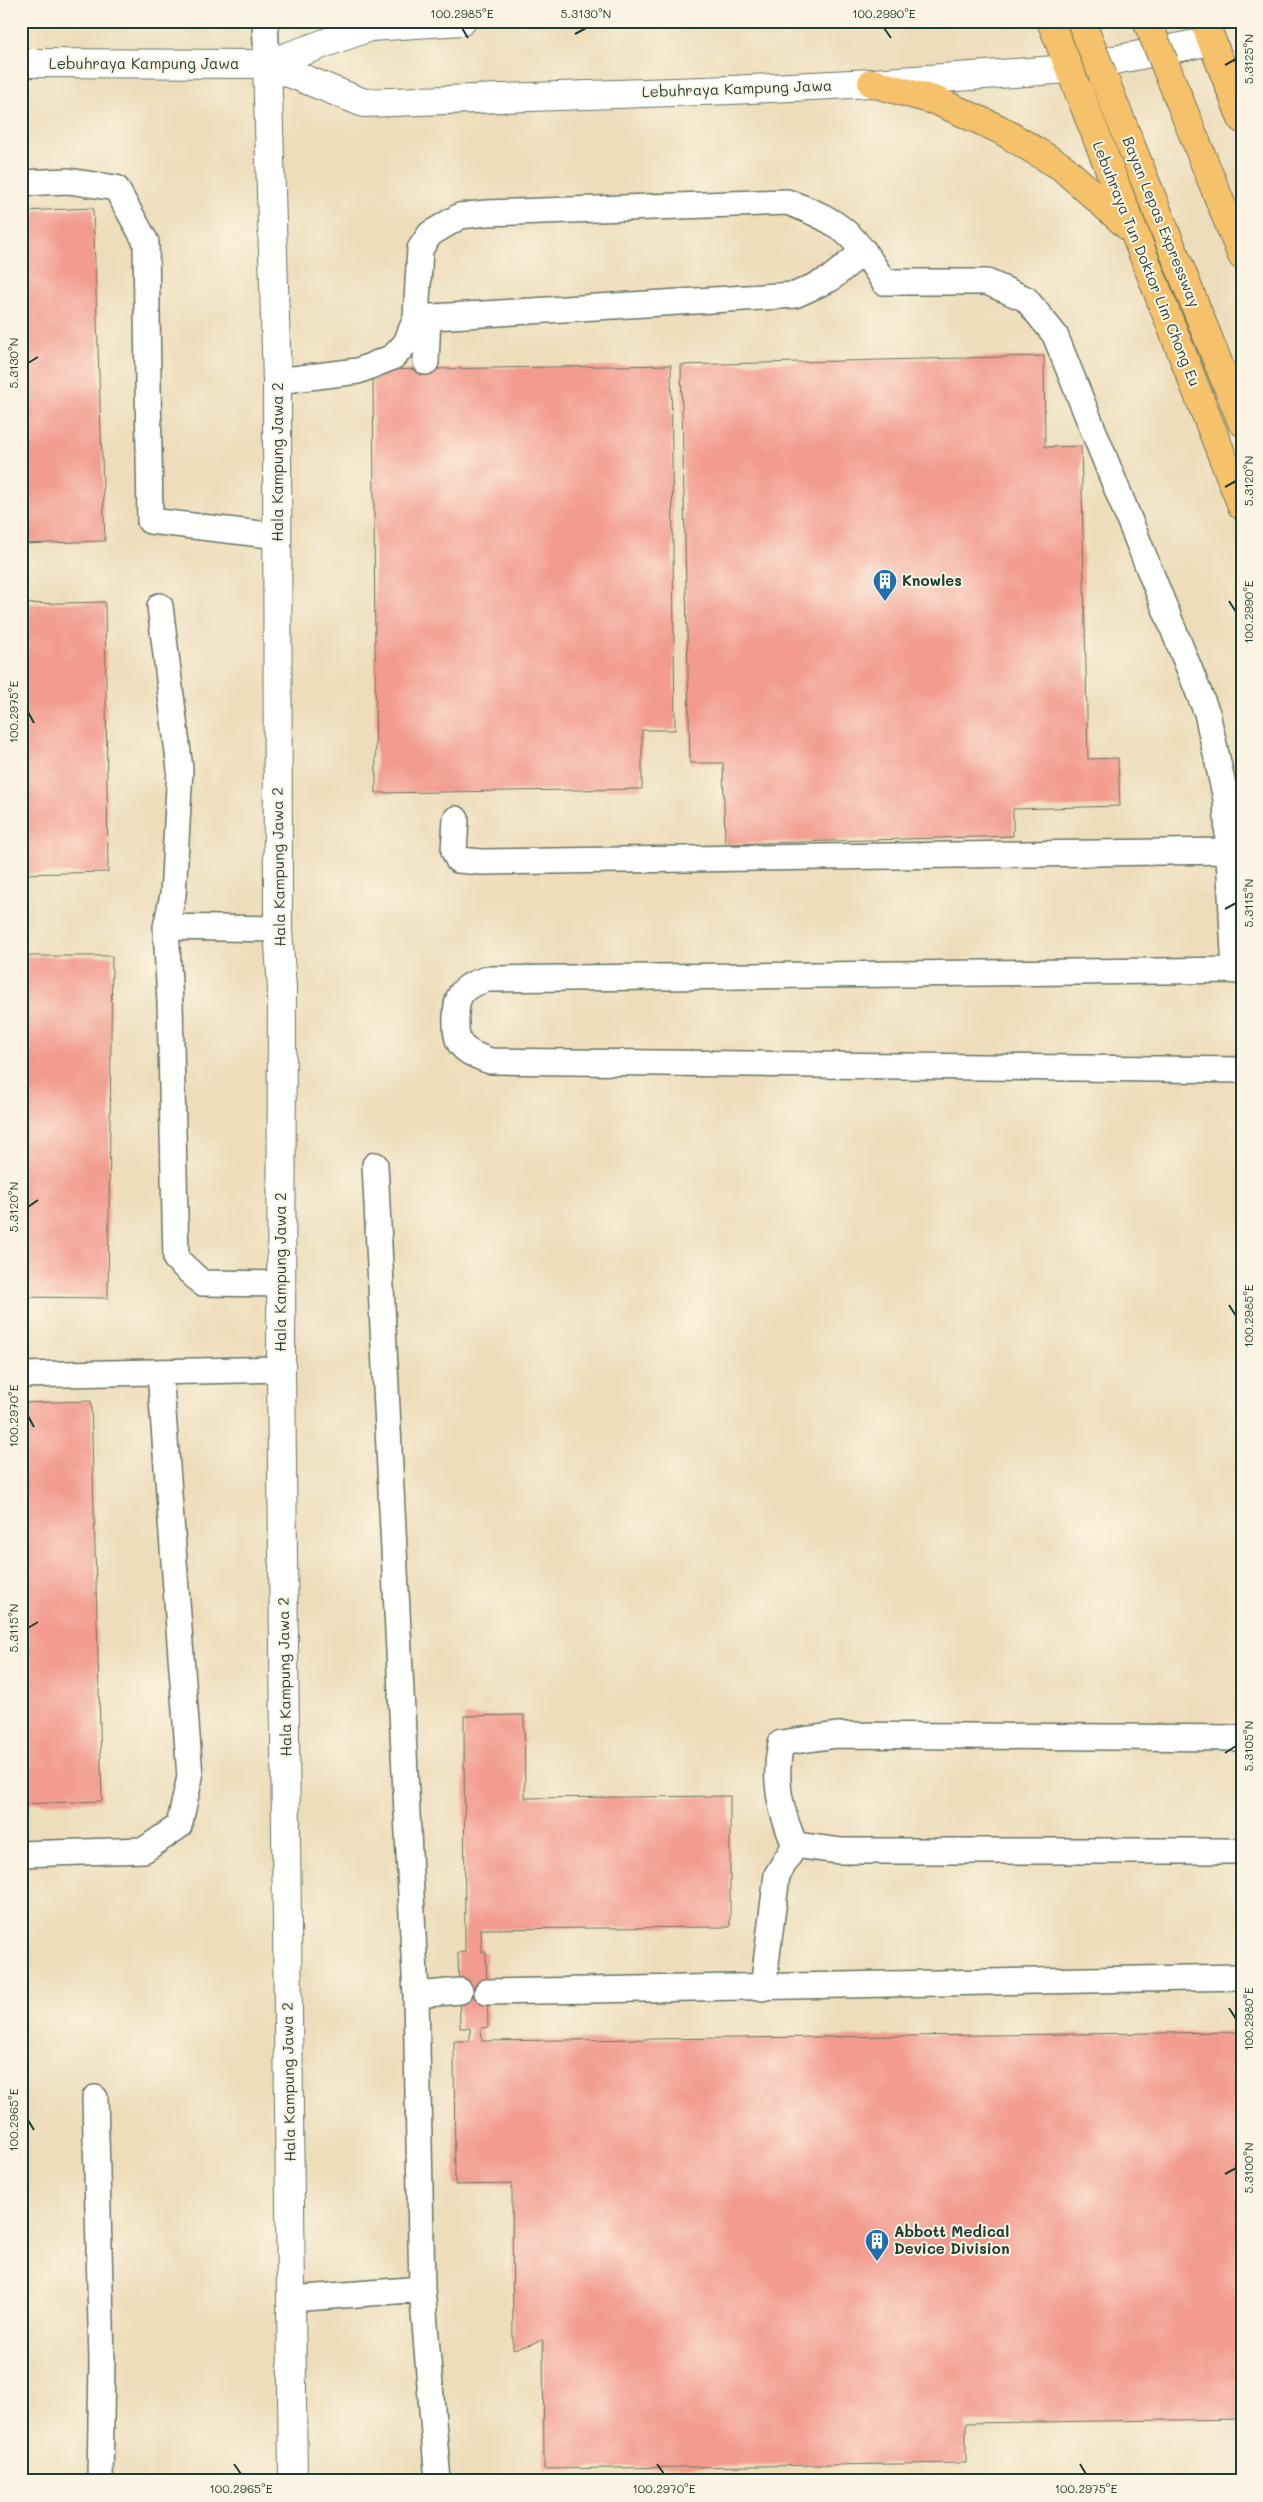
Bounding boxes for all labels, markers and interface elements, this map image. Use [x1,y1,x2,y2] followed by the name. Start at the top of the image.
[430,5,494,21] text: 100.2985°E
[561,5,611,21] text: 5.3130°N
[852,5,916,21] text: 100.2990°E
[1240,34,1256,84] text: 5.3125°N
[49,53,239,73] street label: Lebuhraya Kampung Jawa
[641,75,833,101] street label: Lebuhraya Kampung Jawa
[1118,133,1205,310] street label: Bayan Lepas Expressway
[1088,138,1205,389] street label: Lebuhraya Tun Doktor Lim Chong Eu
[5,338,21,388] text: 5.3130°N
[267,382,287,542] street label: Hala Kampung Jawa 2
[1240,456,1256,506] text: 5.3120°N
[872,568,898,602] building icon: Knowles
[902,570,962,590] place label: Knowles
[1240,580,1256,644] text: 100.2990°E
[5,681,21,743] text: 100.2975°E
[267,787,289,947] street label: Hala Kampung Jawa 2
[1240,879,1256,927] text: 5.3115°N
[5,1182,21,1232] text: 5.3120°N
[270,1192,290,1352] street label: Hala Kampung Jawa 2
[1240,1284,1256,1348] text: 100.2985°E
[5,1384,21,1448] text: 100.2970°E
[273,1597,295,1757] street label: Hala Kampung Jawa 2
[5,1604,21,1652] text: 5.3115°N
[1240,1721,1256,1771] text: 5.3105°N
[1240,1987,1256,2051] text: 100.2980°E
[277,2002,299,2162] street label: Hala Kampung Jawa 2
[5,2088,21,2152] text: 100.2965°E
[1240,2142,1256,2194] text: 5.3100°N
[894,2221,1010,2258] place label: Abbott Medical Device Division
[864,2228,890,2262] building icon: Abbott Medical Device Division
[209,2480,273,2496] text: 100.2965°E
[632,2480,696,2496] text: 100.2970°E
[1055,2480,1117,2496] text: 100.2975°E

